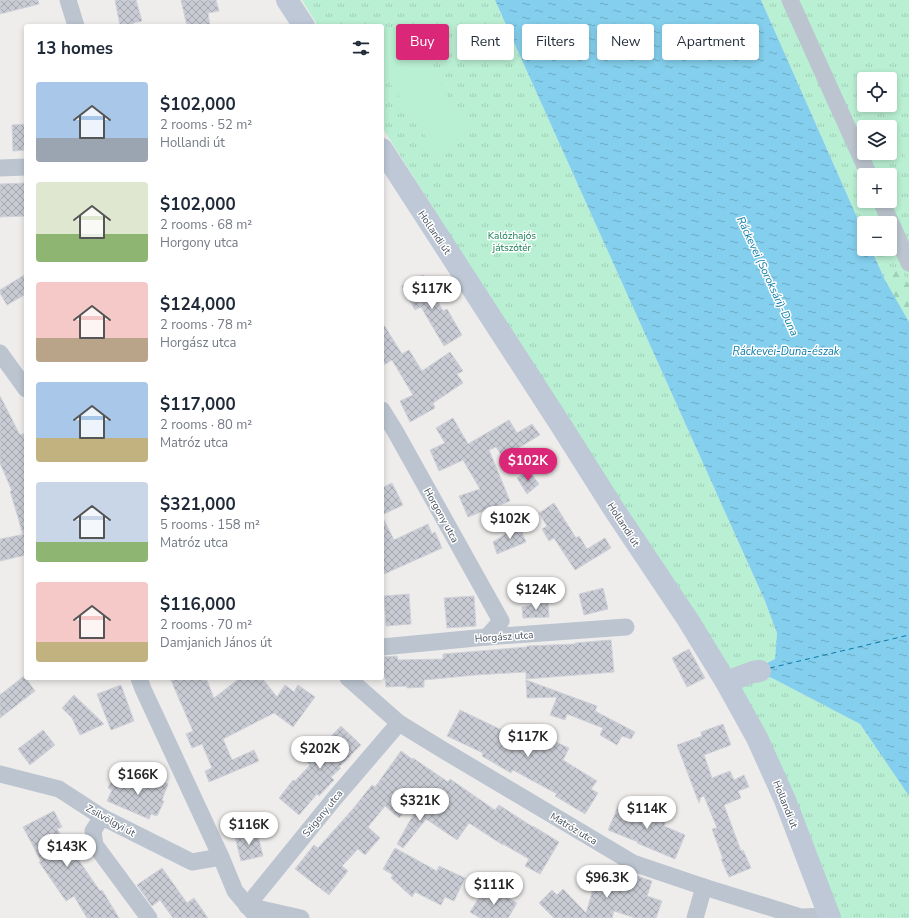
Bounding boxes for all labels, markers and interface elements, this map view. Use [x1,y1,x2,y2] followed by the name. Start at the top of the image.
[396,24,449,60] chip: Buy
[457,24,514,60] chip: Rent
[522,24,589,60] chip: Filters
[597,24,654,60] chip: New
[662,24,759,60] chip: Apartment
[36,37,113,60] text: 13 homes
[350,37,372,59] icon: filters
[857,72,897,256] map controls
[857,72,897,112] button: locate
[160,93,236,116] text: $102,000
[68,98,116,146] icon: home
[160,116,252,134] text: 2 rooms · 52 m²
[857,120,897,160] button: layers
[160,134,225,152] text: Hollandi út
[857,168,897,208] button: +
[160,193,236,216] text: $102,000
[68,198,116,246] icon: home
[414,208,454,258] street label: Hollandi út
[733,214,802,339] water label: Ráckevei (Soroksári)-Duna
[160,216,252,234] text: 2 rooms · 68 m²
[857,216,897,256] button: −
[488,229,536,255] park label: Kalózhajós játszótér
[160,234,239,252] text: Horgony utca
[404,276,460,310] pin: $117K
[412,280,452,298] text: $117K
[160,293,236,316] text: $124,000
[68,298,116,346] icon: home
[160,316,252,334] text: 2 rooms · 78 m²
[160,334,236,352] text: Horgász utca
[733,344,840,359] water label: Ráckevei-Duna-észak
[160,393,236,416] text: $117,000
[68,398,116,446] icon: home
[160,416,252,434] text: 2 rooms · 80 m²
[160,434,228,452] text: Matróz utca
[500,448,556,482] pin: $102K
[508,452,548,470] text: $102K
[420,486,462,545] street label: Horgony utca
[160,493,236,516] text: $321,000
[68,498,116,546] icon: home
[604,500,643,550] street label: Hollandi út
[482,506,538,540] pin: $102K
[490,510,530,528] text: $102K
[160,516,260,534] text: 5 rooms · 158 m²
[160,534,228,552] text: Matróz utca
[508,577,564,611] pin: $124K
[516,581,556,599] text: $124K
[160,593,236,616] text: $116,000
[68,598,116,646] icon: home
[160,616,252,634] text: 2 rooms · 70 m²
[474,628,534,646] street label: Horgász utca
[160,634,272,652] text: Damjanich János út
[500,724,556,758] pin: $117K
[508,728,548,746] text: $117K
[292,736,348,770] pin: $202K
[300,740,340,758] text: $202K
[110,762,166,796] pin: $166K
[118,766,158,784] text: $166K
[769,779,801,831] street label: Hollandi út
[299,787,346,840] street label: Szigony utca
[392,788,448,822] pin: $321K
[400,792,440,810] text: $321K
[619,796,675,830] pin: $114K
[627,800,667,818] text: $114K
[83,802,138,840] street label: Zsilvölgyi út
[547,809,600,848] street label: Matróz utca
[221,812,277,846] pin: $116K
[229,816,269,834] text: $116K
[39,834,95,868] pin: $143K
[47,838,87,856] text: $143K
[574,865,640,899] pin: $96.3K
[585,869,629,887] text: $96.3K
[466,872,522,906] pin: $111K
[474,876,514,894] text: $111K

